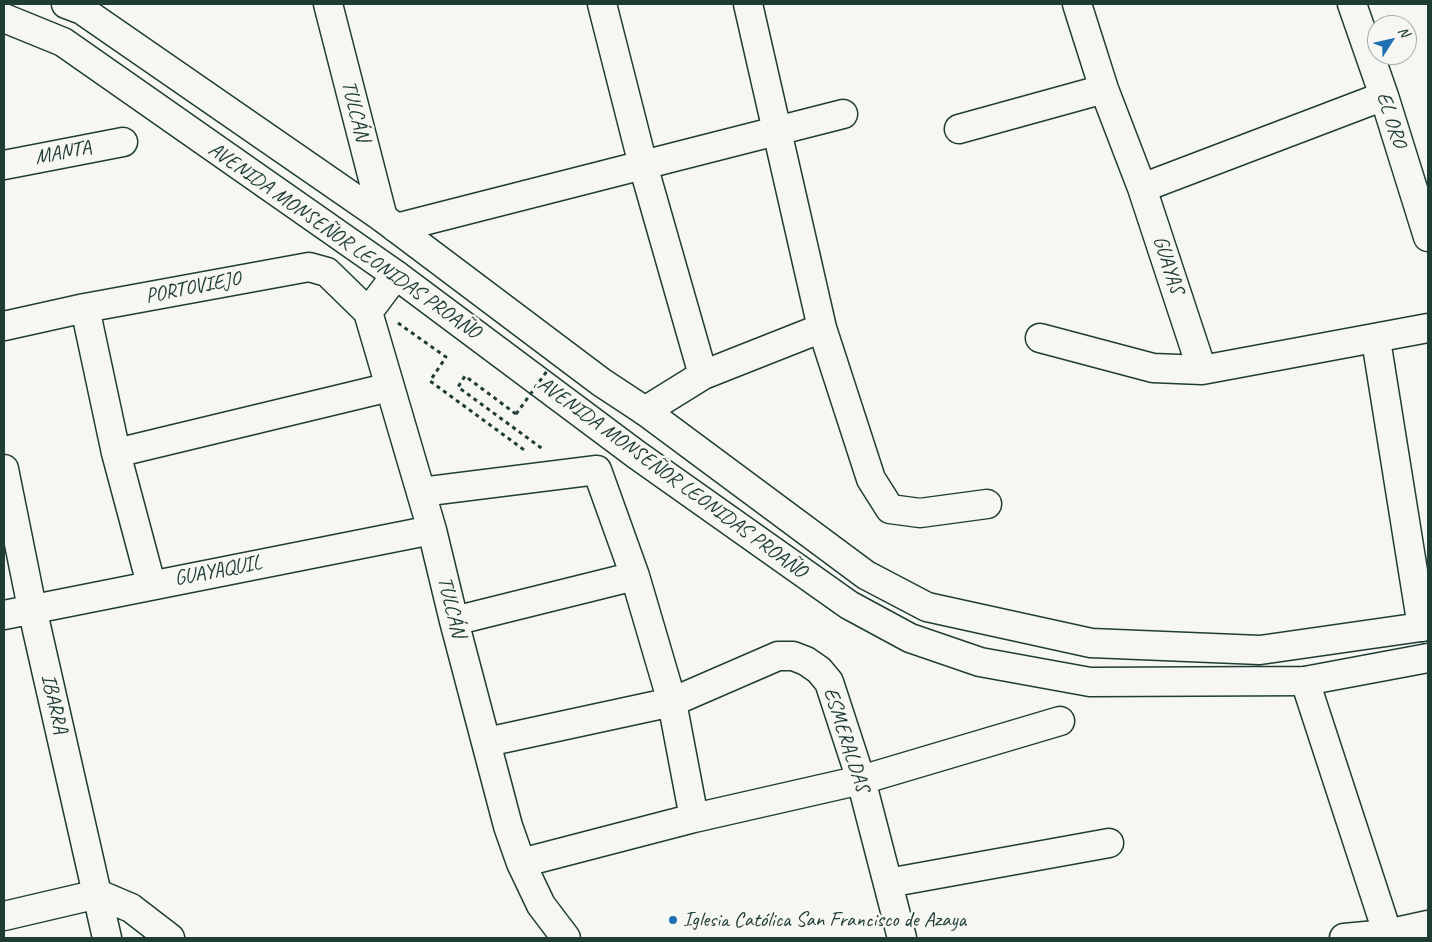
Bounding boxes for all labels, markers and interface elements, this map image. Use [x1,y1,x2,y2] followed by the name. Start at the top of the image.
[1367,15,1417,65] north arrow
[1394,23,1413,40] text: N
[335,78,375,144] street label: TULCÁN
[1370,89,1412,151] street label: EL ORO
[33,135,93,171] street label: MANTA
[203,137,485,345] street label: AVENIDA MONSEÑOR LEONIDAS PROAÑO
[1147,233,1189,297] street label: GUAYAS
[143,266,243,310] street label: PORTOVIEJO
[533,372,811,584] street label: AVENIDA MONSEÑOR LEONIDAS PROAÑO
[172,550,264,592] street label: GUAYAQUIL
[431,574,471,640] street label: TULCÁN
[35,672,73,736] street label: IBARRA
[817,685,875,795] street label: ESMERALDAS
[683,907,966,933] place label: Iglesia Católica San Francisco de Azaya
[667,914,679,926] marker: Iglesia Católica San Francisco de Azaya

